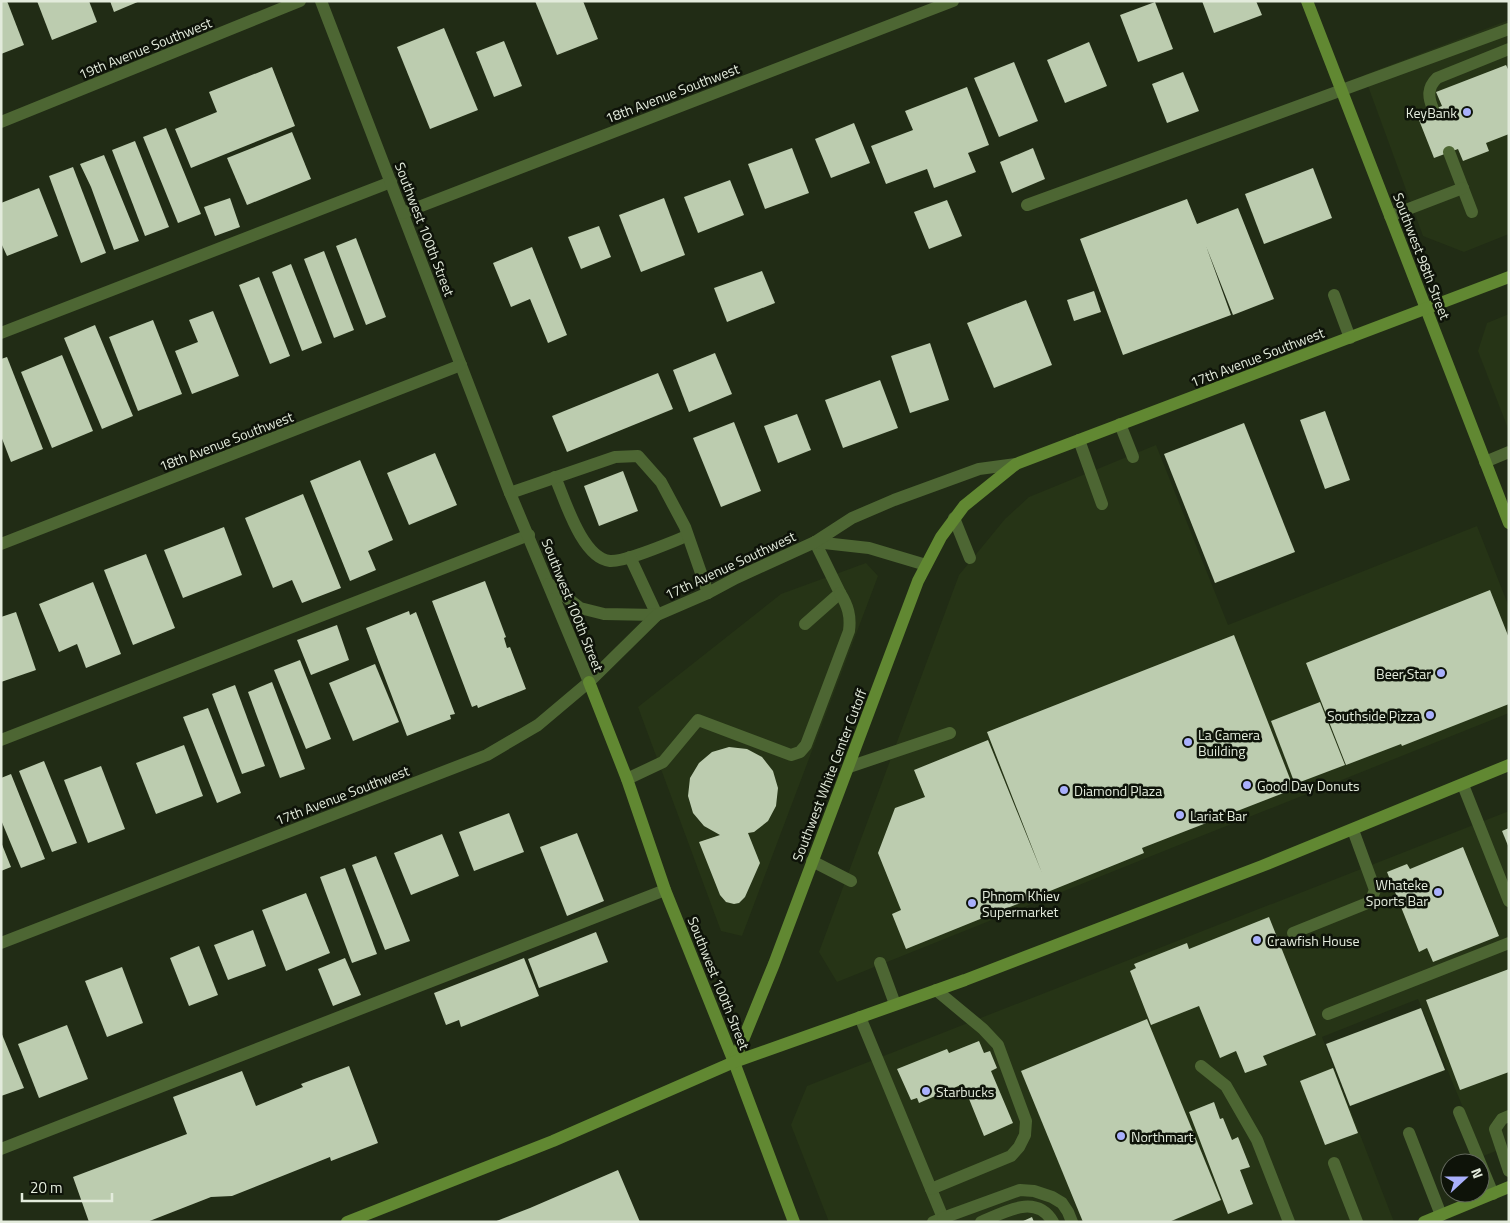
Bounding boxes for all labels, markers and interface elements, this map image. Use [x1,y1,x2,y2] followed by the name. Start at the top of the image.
[75,12,215,84] street label: 19th Avenue Southwest
[602,58,742,128] street label: 18th Avenue Southwest
[1406,102,1457,123] place label: KeyBank
[1461,106,1473,118] marker: KeyBank
[390,159,460,299] street label: Southwest 100th Street
[1388,190,1456,322] street label: Southwest 98th Street
[1187,322,1327,392] street label: 17th Avenue Southwest
[156,406,296,476] street label: 18th Avenue Southwest
[661,525,799,605] street label: 17th Avenue Southwest
[537,535,609,675] street label: Southwest 100th Street
[1376,663,1431,684] place label: Beer Star
[1435,667,1447,679] marker: Beer Star
[786,685,872,864] street label: Southwest White Center Cutoff
[1327,705,1420,726] place label: Southside Pizza
[1424,709,1436,721] marker: Southside Pizza
[1198,724,1260,761] place label: La Camera Building
[1182,736,1194,748] marker: La Camera Building
[272,760,412,830] street label: 17th Avenue Southwest
[1257,775,1360,796] place label: Good Day Donuts
[1241,779,1253,791] marker: Good Day Donuts
[1074,780,1162,801] place label: Diamond Plaza
[1058,784,1070,796] marker: Diamond Plaza
[1190,805,1247,826] place label: Lariat Bar
[1174,809,1186,821] marker: Lariat Bar
[1366,874,1428,911] place label: Whateke Sports Bar
[982,885,1060,922] place label: Phnom Khiev Supermarket
[1432,886,1444,898] marker: Whateke Sports Bar
[966,897,978,909] marker: Phnom Khiev Supermarket
[683,913,755,1053] street label: Southwest 100th Street
[1267,930,1360,951] place label: Crawfish House
[1251,934,1263,946] marker: Crawfish House
[936,1081,994,1102] place label: Starbucks
[920,1085,932,1097] marker: Starbucks
[1131,1126,1194,1147] place label: Northmart
[1115,1130,1127,1142] marker: Northmart
[1440,1153,1490,1203] north arrow
[1466,1165,1489,1181] text: N
[22,1170,112,1202] scale bar
[30,1176,63,1199] text: 20 m

